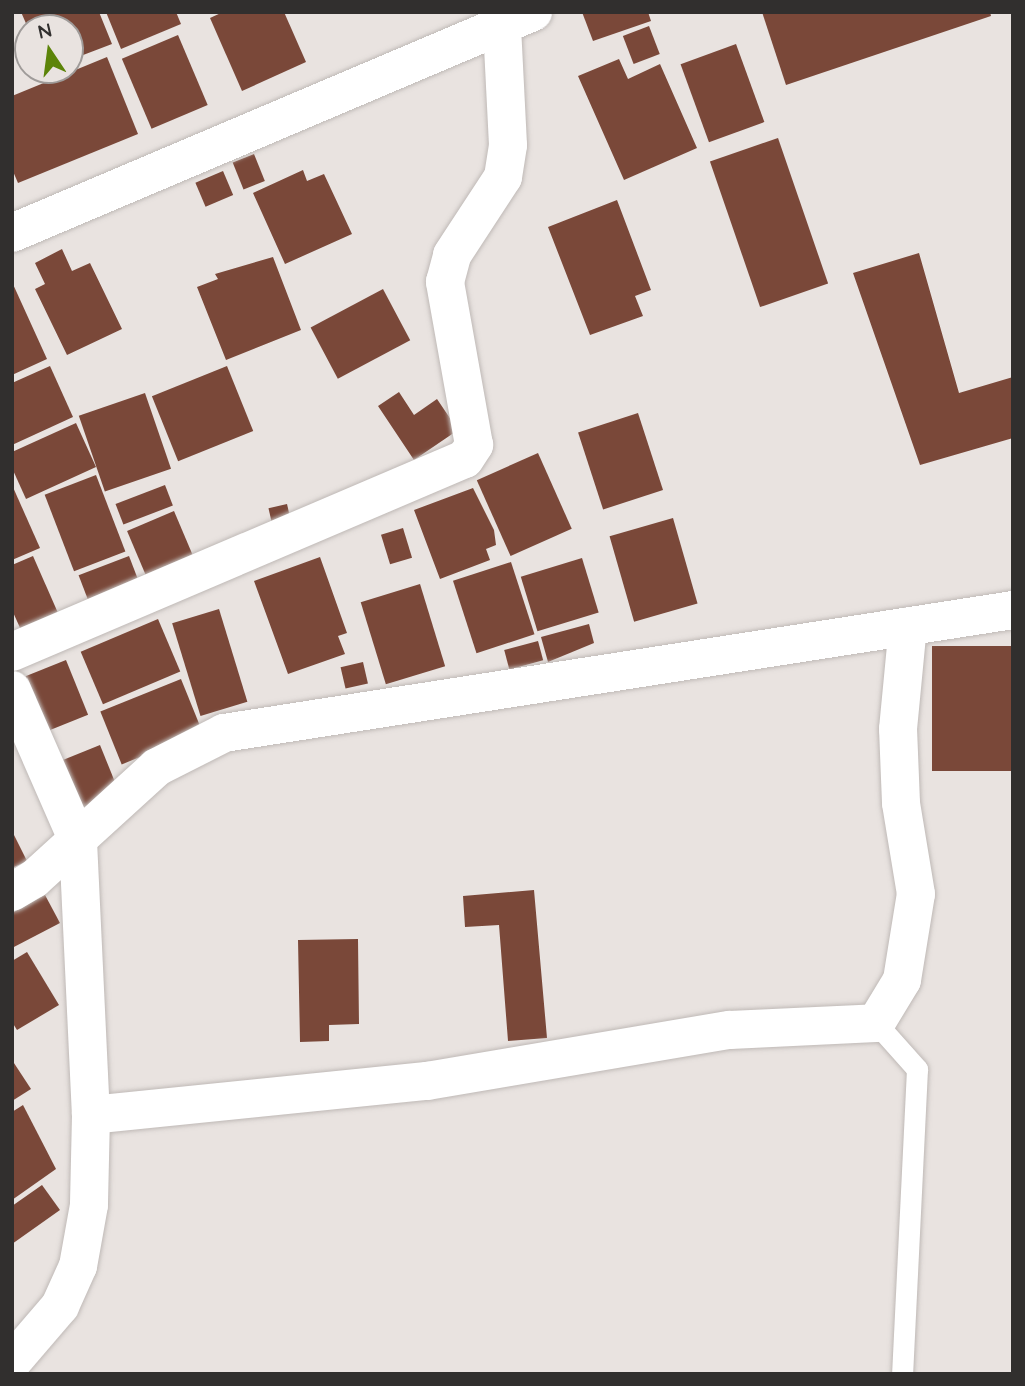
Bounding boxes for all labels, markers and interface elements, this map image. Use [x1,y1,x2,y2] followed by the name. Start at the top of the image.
[14,14,84,84] north arrow
[35,17,54,44] text: N

